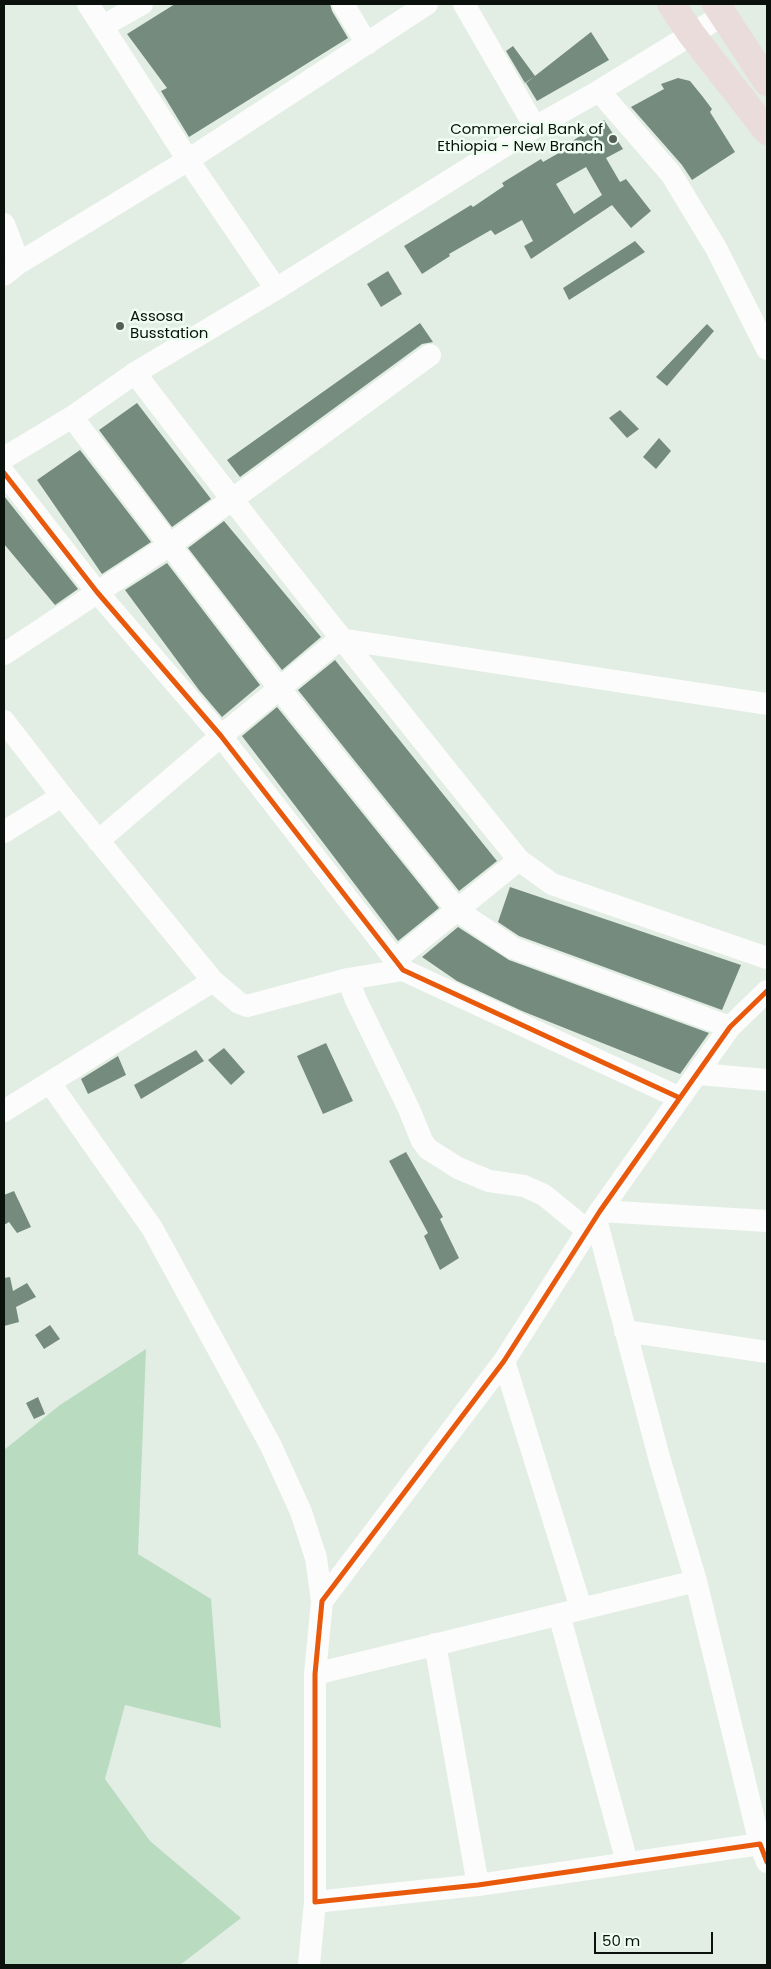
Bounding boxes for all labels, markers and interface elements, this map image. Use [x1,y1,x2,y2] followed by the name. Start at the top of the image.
[437,121,603,156] place label: Commercial Bank of Ethiopia - New Branch
[607,133,619,145] marker: Commercial Bank of Ethiopia - New Branch
[130,308,208,343] place label: Assosa Busstation
[114,320,126,332] marker: Assosa Busstation
[596,1922,715,1954] scale bar
[602,1930,640,1951] text: 50 m

